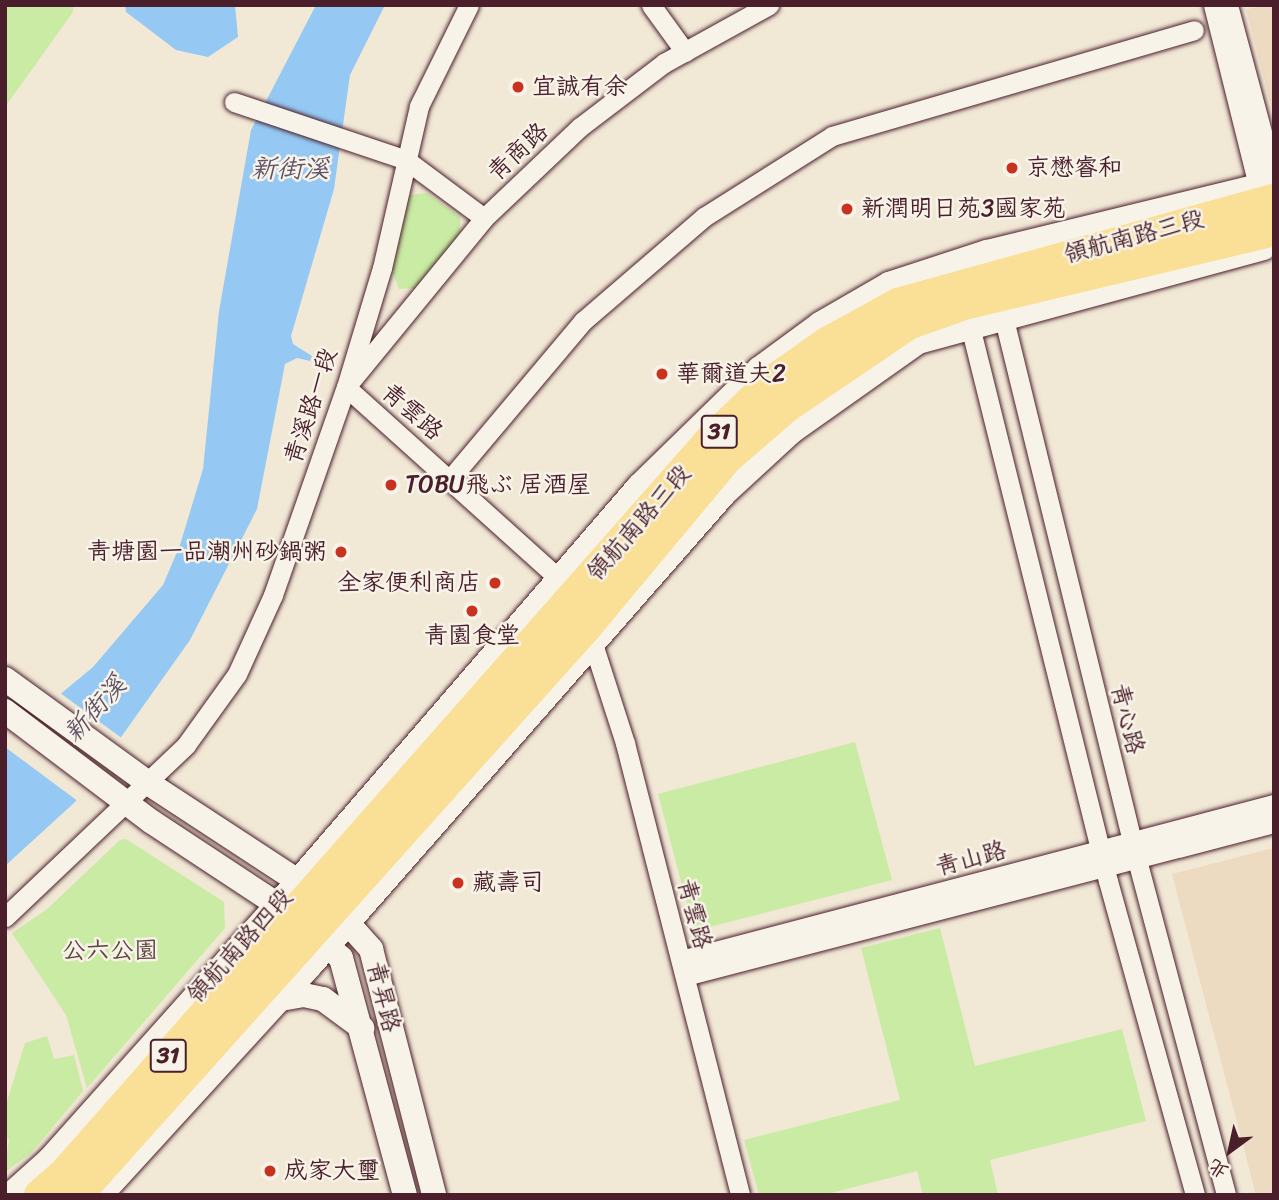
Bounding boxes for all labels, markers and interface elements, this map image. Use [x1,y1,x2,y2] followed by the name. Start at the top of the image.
[532,73,628,101] place label: 宜誠有余
[510,79,526,95] marker: 宜誠有余
[482,117,554,187] street label: 青商路
[251,153,329,185] water label: 新街溪
[1026,154,1122,182] place label: 京懋睿和
[1004,160,1020,176] marker: 京懋睿和
[861,195,1066,223] place label: 新潤明日苑3國家苑
[839,201,855,217] marker: 新潤明日苑3國家苑
[1061,204,1207,270] street label: 領航南路三段
[279,344,343,468] street label: 青溪路一段
[676,360,786,388] place label: 華爾道夫2
[654,366,670,382] marker: 華爾道夫2
[375,378,449,446] street label: 青雲路
[700,412,738,452] road number: 31
[581,459,697,587] street label: 領航南路三段
[405,471,591,499] place label: TOBU飛ぶ 居酒屋
[383,477,399,493] marker: TOBU飛ぶ 居酒屋
[87,538,327,566] place label: 青塘園一品潮州砂鍋粥
[333,544,349,560] marker: 青塘園一品潮州砂鍋粥
[337,569,481,597] place label: 全家便利商店
[487,575,503,591] marker: 全家便利商店
[464,603,480,619] marker: 青園食堂
[424,622,520,650] place label: 青園食堂
[57,670,133,748] water label: 新街溪
[1104,681,1150,757] street label: 青心路
[932,836,1010,882] street label: 青山路
[472,869,544,897] place label: 藏壽司
[450,875,466,891] marker: 藏壽司
[671,875,717,953] street label: 青雲路
[181,883,299,1009] street label: 領航南路四段
[62,937,158,965] park label: 公六公園
[360,959,406,1035] street label: 青昇路
[149,1036,187,1076] road number: 31
[1195,1116,1265,1186] north arrow
[1201,1150,1235,1188] text: 北
[284,1157,380,1185] place label: 成家大璽
[262,1163,278,1179] marker: 成家大璽

